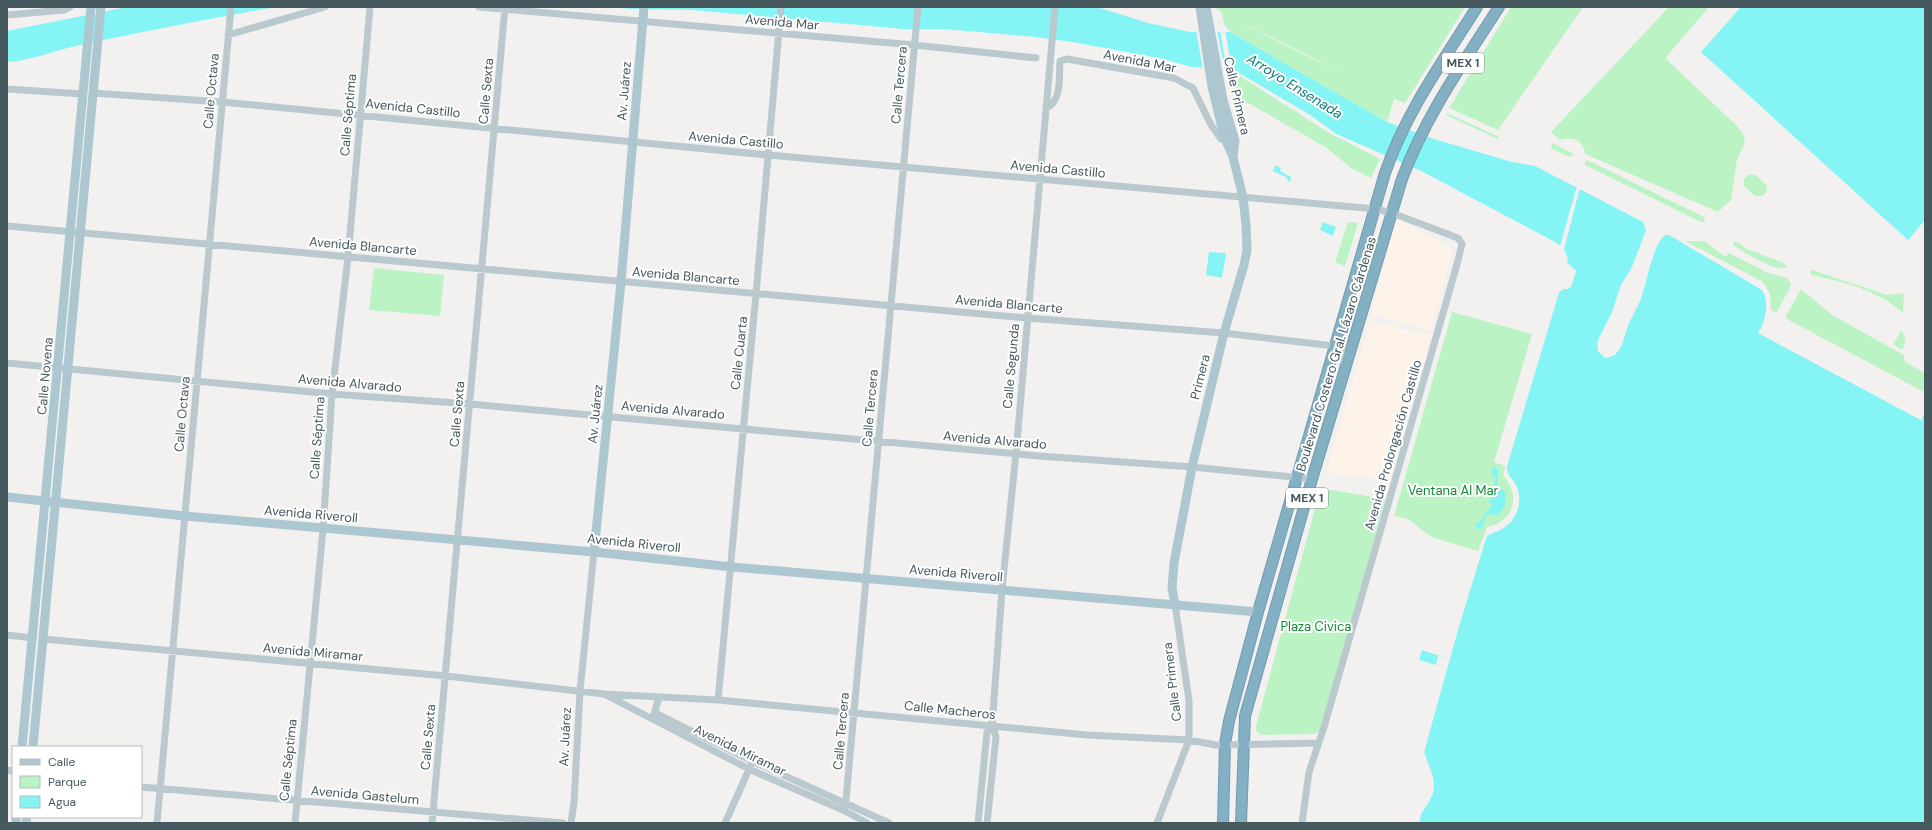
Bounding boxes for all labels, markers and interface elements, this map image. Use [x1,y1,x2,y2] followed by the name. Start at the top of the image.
[744,10,820,34] street label: Avenida Mar
[887,46,911,124] street label: Calle Tercera
[1102,46,1178,76] street label: Avenida Mar
[1243,49,1347,123] water label: Arroyo Ensenada
[199,52,223,130] street label: Calle Octava
[1442,53,1484,73] road number: MEX 1
[1220,55,1254,137] street label: Calle Primera
[475,57,497,125] street label: Calle Sexta
[613,61,635,121] street label: Av. Juárez
[336,73,360,157] street label: Calle Séptima
[365,95,462,121] street label: Avenida Castillo
[688,127,785,153] street label: Avenida Castillo
[1010,156,1107,182] street label: Avenida Castillo
[308,233,418,259] street label: Avenida Blancarte
[1292,234,1380,474] street label: Boulevard Costero Gral. Lázaro Cárdenas
[631,263,741,289] street label: Avenida Blancarte
[954,291,1064,317] street label: Avenida Blancarte
[727,315,751,391] street label: Calle Cuarta
[999,323,1023,409] street label: Calle Segunda
[33,336,57,416] street label: Calle Novena
[1186,352,1214,402] street label: Primera
[1360,357,1426,532] street label: Avenida Prolongación Castillo
[858,369,882,447] street label: Calle Tercera
[297,370,403,396] street label: Avenida Alvarado
[170,375,194,453] street label: Calle Octava
[446,380,468,448] street label: Calle Sexta
[583,384,607,444] street label: Av. Juárez
[306,396,328,480] street label: Calle Séptima
[620,397,726,423] street label: Avenida Alvarado
[942,427,1048,453] street label: Avenida Alvarado
[1408,482,1499,499] park label: Ventana Al Mar
[1286,488,1328,508] road number: MEX 1
[263,501,359,527] street label: Avenida Riveroll
[586,530,682,556] street label: Avenida Riveroll
[908,560,1004,586] street label: Avenida Riveroll
[1281,618,1351,635] park label: Plaza Civica
[262,639,364,665] street label: Avenida Miramar
[1159,642,1185,722] street label: Calle Primera
[829,692,853,770] street label: Calle Tercera
[903,697,997,723] street label: Calle Macheros
[417,703,439,771] street label: Calle Sexta
[555,707,575,767] street label: Av. Juárez
[275,718,301,802] street label: Calle Séptima
[691,720,789,780] street label: Avenida Miramar
[12,746,142,818] legend
[48,754,75,770] text: Calle
[48,774,87,790] text: Parque
[310,782,420,808] street label: Avenida Gastelum
[48,794,76,810] text: Agua

